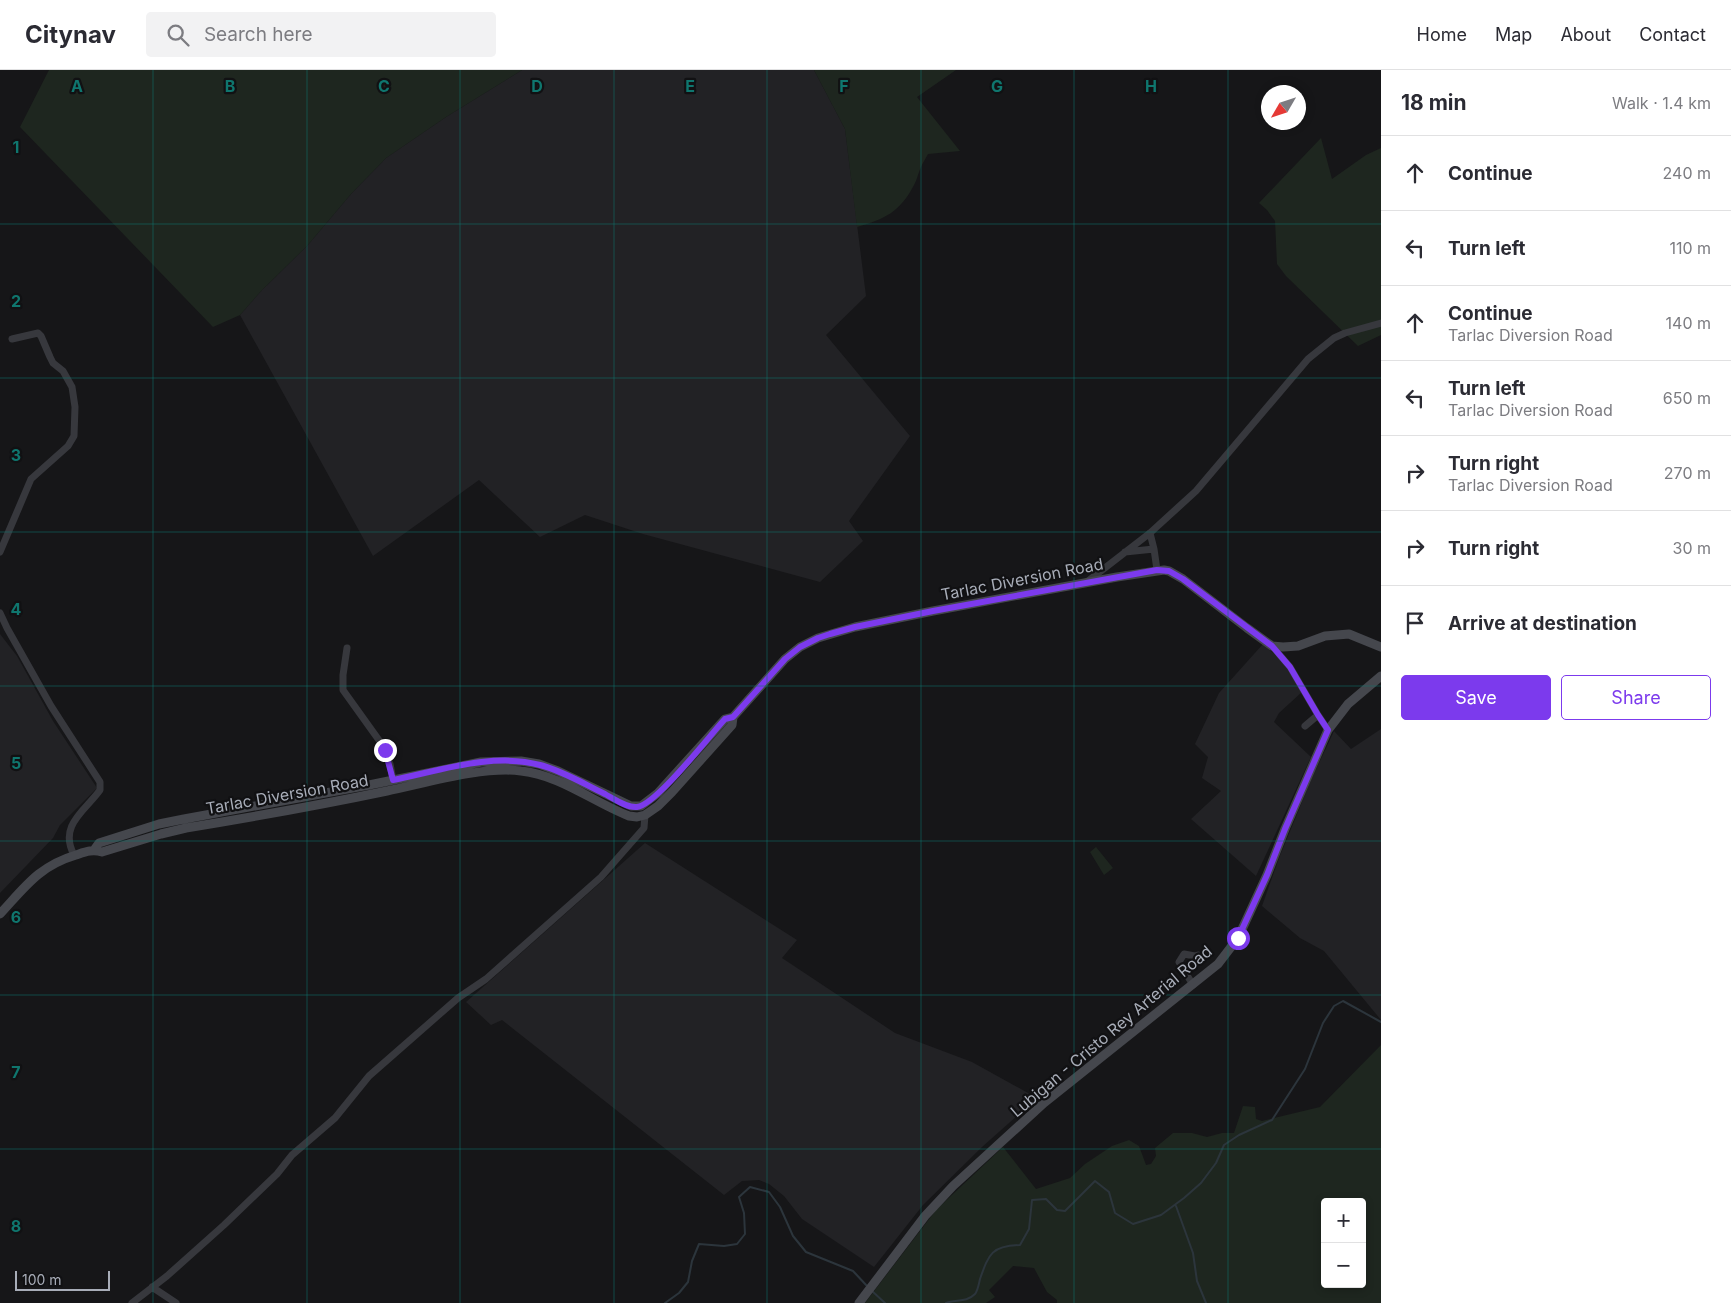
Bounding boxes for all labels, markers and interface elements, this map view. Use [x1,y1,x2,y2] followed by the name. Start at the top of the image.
[146,12,496,57] search box
[25,20,116,49] text: Citynav
[164,21,192,49] icon: search
[204,23,313,46] text: Search here
[1417,24,1467,45] text: Home
[1495,24,1532,45] text: Map
[1560,24,1611,45] text: About
[1639,24,1706,45] text: Contact
[71,76,83,96] text: A
[225,76,235,96] text: B
[378,76,390,96] text: C
[531,76,543,96] text: D
[685,76,695,96] text: E
[839,76,849,96] text: F
[991,76,1003,96] text: G
[1145,76,1157,96] text: H
[1261,85,1306,130] north arrow
[1401,90,1467,115] text: 18 min
[1612,93,1711,113] text: Walk · 1.4 km
[13,137,19,157] text: 1
[1401,159,1429,187] icon: ahead
[1448,162,1533,185] text: Continue
[1663,163,1711,183] text: 240 m
[1401,234,1429,262] icon: left
[1448,237,1526,260] text: Turn left
[1669,238,1711,258] text: 110 m
[11,291,21,311] text: 2
[1448,302,1533,325] text: Continue
[1401,309,1429,337] icon: ahead
[1666,313,1711,333] text: 140 m
[1448,325,1613,345] text: Tarlac Diversion Road
[1448,377,1526,400] text: Turn left
[1401,384,1429,412] icon: left
[1663,388,1711,408] text: 650 m
[1448,400,1613,420] text: Tarlac Diversion Road
[11,445,21,465] text: 3
[1448,452,1539,475] text: Turn right
[1401,459,1429,487] icon: right
[1664,463,1711,483] text: 270 m
[1448,475,1613,495] text: Tarlac Diversion Road
[1401,534,1429,562] icon: right
[1448,537,1539,560] text: Turn right
[1673,538,1711,558] text: 30 m
[939,553,1105,605] street label: Tarlac Diversion Road
[11,599,22,619] text: 4
[1401,609,1429,637] icon: arrive
[1448,612,1637,635] text: Arrive at destination
[1401,675,1551,720] button: Save
[1561,675,1711,720] button: Share
[374,739,397,762] route end
[11,753,21,773] text: 5
[204,770,370,818] street label: Tarlac Diversion Road
[11,907,21,927] text: 6
[1227,927,1250,950] route start
[1006,941,1216,1121] street label: Lubigan - Cristo Rey Arterial Road
[11,1062,21,1082] text: 7
[1321,1198,1366,1288] map controls
[1321,1198,1366,1243] button: +
[11,1216,21,1236] text: 8
[1321,1243,1366,1288] button: −
[15,1268,110,1291] scale bar
[22,1271,62,1288] text: 100 m

